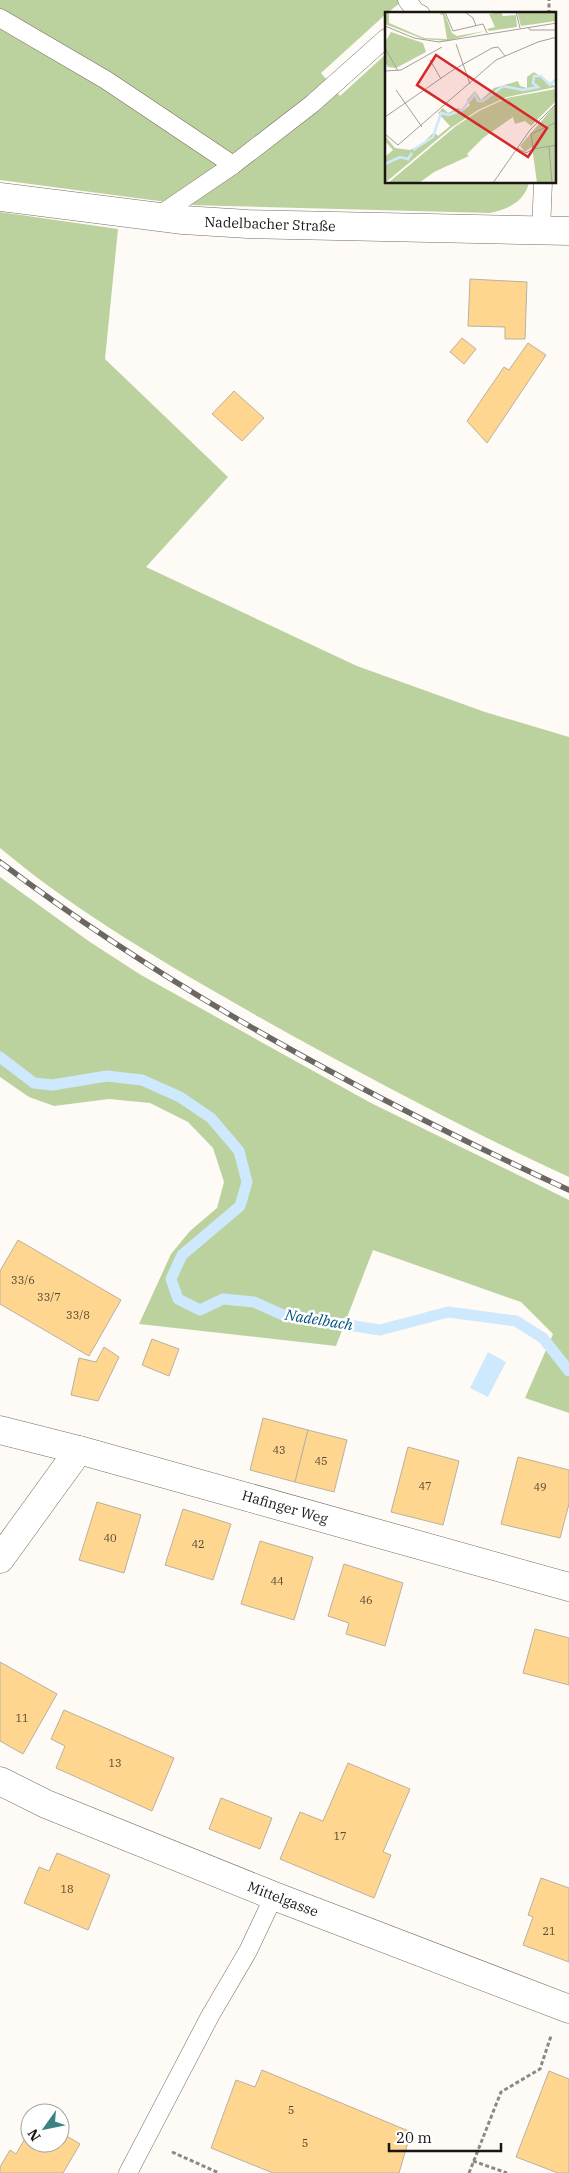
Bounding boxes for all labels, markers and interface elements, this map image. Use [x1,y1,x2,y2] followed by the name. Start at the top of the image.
[385,12,556,184] inset map
[204,213,336,235] street label: Nadelbacher Straße
[11,1273,35,1287] house number: 33/6
[37,1290,61,1304] house number: 33/7
[283,1305,355,1334] water label: Nadelbach
[66,1308,90,1322] house number: 33/8
[272,1443,286,1457] house number: 43
[314,1454,328,1468] house number: 45
[418,1479,432,1493] house number: 47
[533,1480,547,1494] house number: 49
[240,1486,331,1528] street label: Hafinger Weg
[103,1531,117,1545] house number: 40
[191,1537,205,1551] house number: 42
[270,1574,284,1588] house number: 44
[359,1593,373,1607] house number: 46
[15,1711,29,1725] house number: 11
[108,1756,122,1770] house number: 13
[333,1829,347,1843] house number: 17
[245,1877,321,1921] street label: Mittelgasse
[60,1882,74,1896] house number: 18
[542,1924,556,1938] house number: 21
[20,2103,70,2153] north arrow
[288,2103,294,2117] house number: 5
[389,2120,502,2152] scale bar
[24,2126,45,2145] text: N
[396,2128,432,2147] text: 20 m
[302,2136,308,2150] house number: 5

